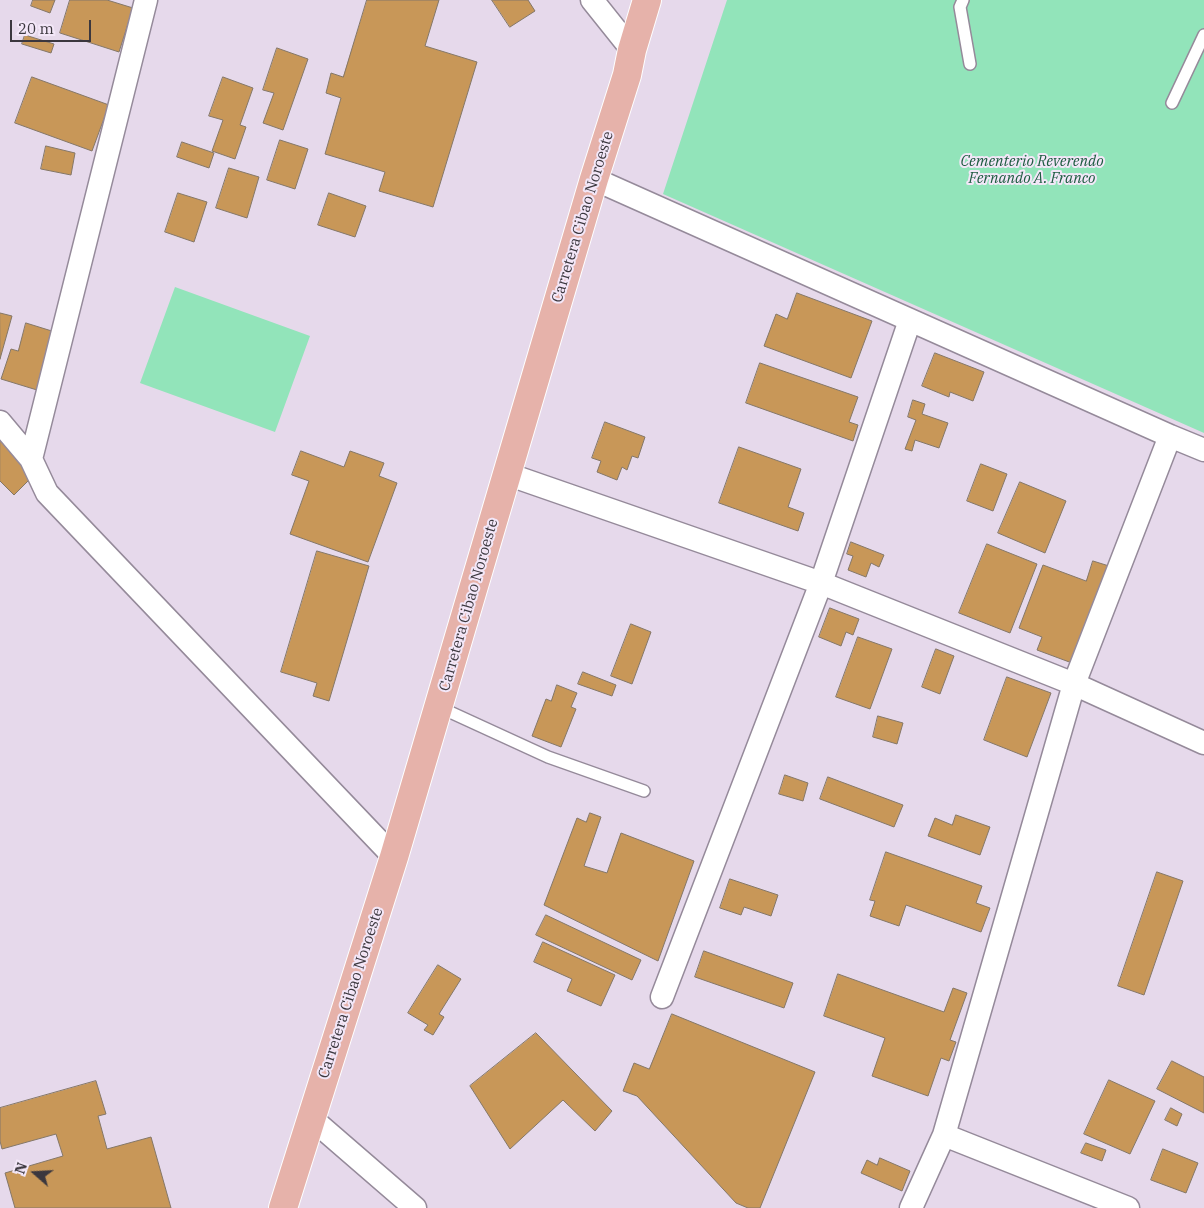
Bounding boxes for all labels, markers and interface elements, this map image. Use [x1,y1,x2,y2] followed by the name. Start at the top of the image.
[12,10,94,42] scale bar
[18,19,54,38] text: 20 m
[548,129,618,305] street label: Carretera Cibao Noroeste
[960,153,1104,188] park label: Cementerio Reverendo Fernando A. Franco
[436,517,502,693] street label: Carretera Cibao Noroeste
[315,905,387,1081] street label: Carretera Cibao Noroeste
[10,1148,60,1198] north arrow
[11,1160,31,1176] text: N

